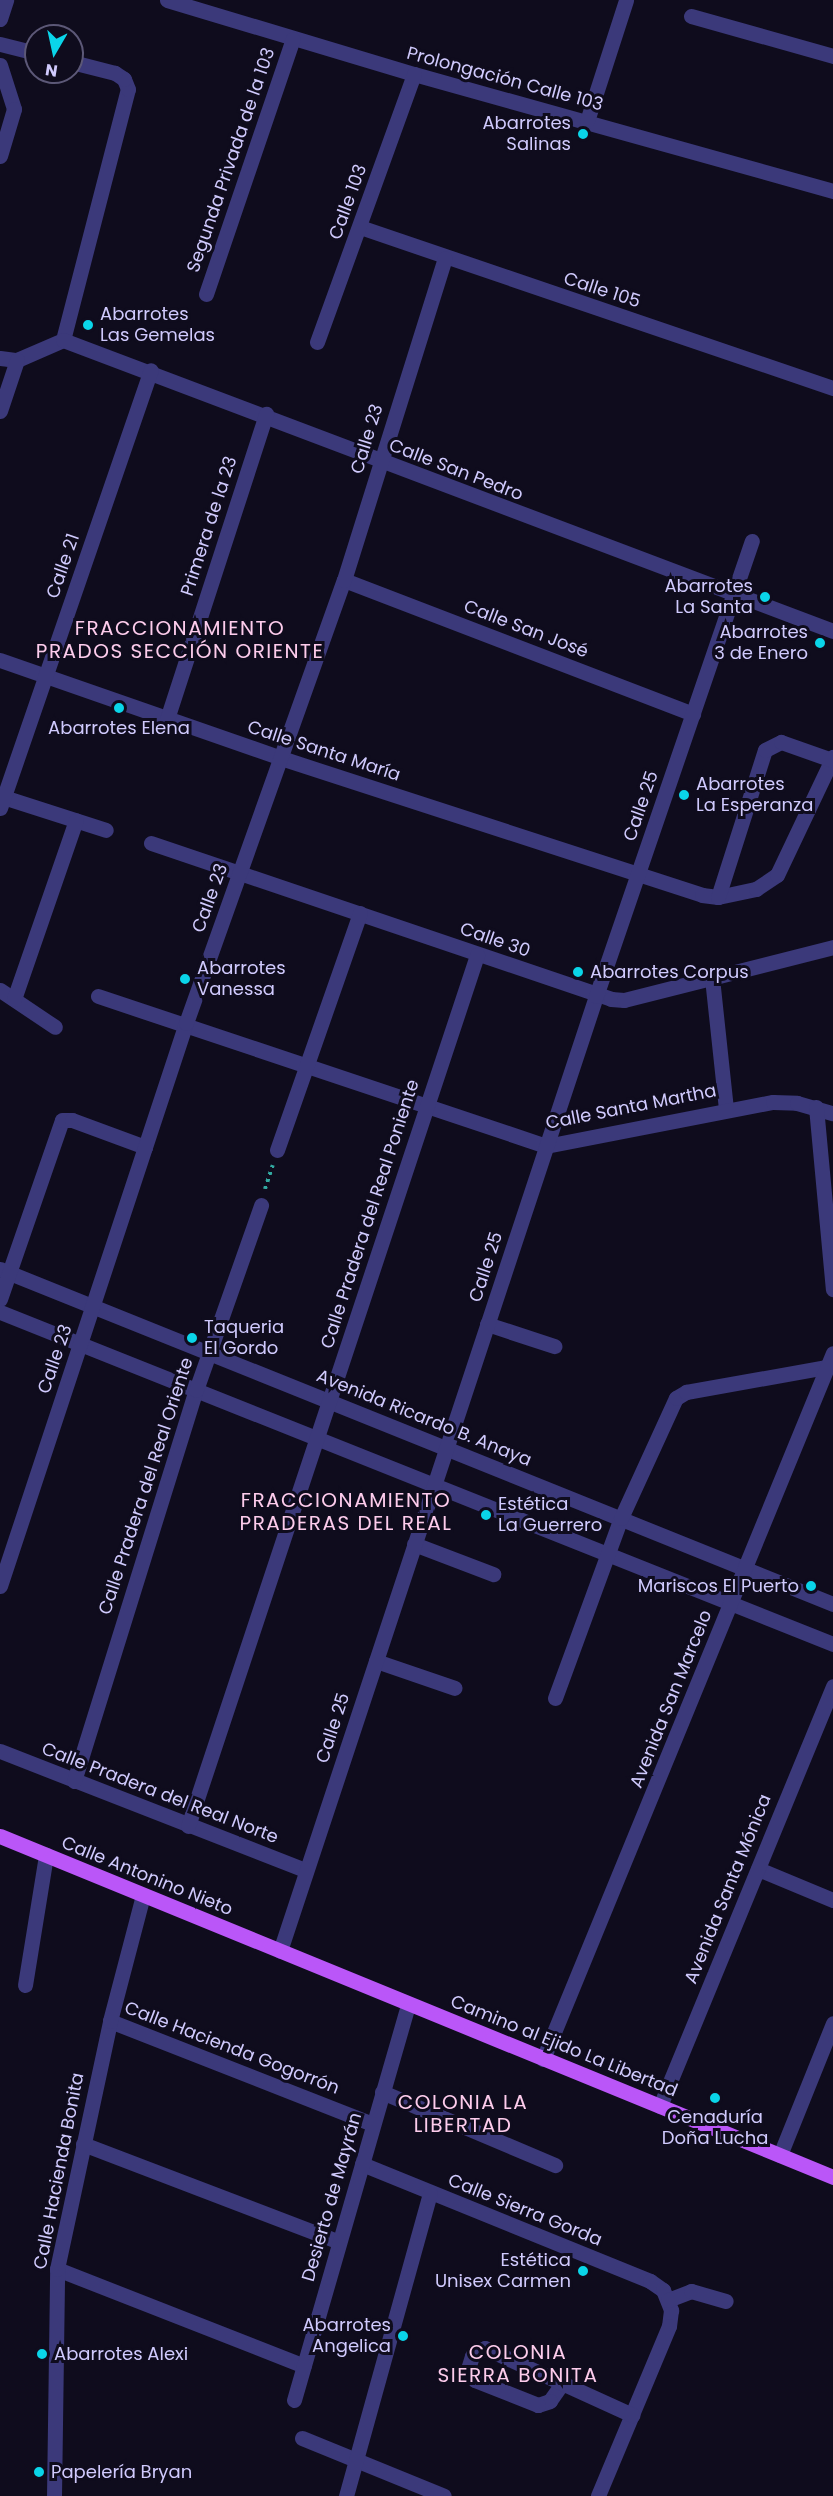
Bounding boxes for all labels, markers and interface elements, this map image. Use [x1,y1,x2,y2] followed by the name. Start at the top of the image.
[24,24,84,84] north arrow
[405,42,605,116] street label: Prolongación Calle 103
[182,45,280,275] street label: Segunda Privada de la 103
[44,58,59,83] text: N
[482,113,571,156] place label: Abarrotes Salinas
[576,127,590,141] marker: Abarrotes Salinas
[324,161,372,243] street label: Calle 103
[561,267,643,313] street label: Calle 105
[100,304,215,346] place label: Abarrotes Las Gemelas
[81,318,95,332] marker: Abarrotes Las Gemelas
[346,401,388,477] street label: Calle 23
[386,434,526,506] street label: Calle San Pedro
[176,454,242,598] street label: Primera de la 23
[42,531,84,601] street label: Calle 21
[664,576,753,618] place label: Abarrotes La Santa
[758,590,772,604] marker: Abarrotes La Santa
[461,595,591,663] street label: Calle San José
[36,616,324,663] district label: FRACCIONAMIENTO PRADOS SECCIÓN ORIENTE
[714,622,808,664] place label: Abarrotes 3 de Enero
[813,636,827,650] marker: Abarrotes 3 de Enero
[112,701,126,715] marker: Abarrotes Elena
[245,716,403,786] street label: Calle Santa María
[48,717,190,739] place label: Abarrotes Elena
[619,768,663,844] street label: Calle 25
[696,774,813,816] place label: Abarrotes La Esperanza
[677,788,691,802] marker: Abarrotes La Esperanza
[188,861,232,935] street label: Calle 23
[457,918,533,962] street label: Calle 30
[197,958,286,1000] place label: Abarrotes Vanessa
[590,961,749,983] place label: Abarrotes Corpus
[571,965,585,979] marker: Abarrotes Corpus
[178,972,192,986] marker: Abarrotes Vanessa
[316,1077,424,1351] street label: Calle Pradera del Real Poniente
[544,1080,718,1134] street label: Calle Santa Martha
[465,1229,507,1305] street label: Calle 25
[204,1317,284,1360] place label: Taqueria El Gordo
[33,1322,77,1396] street label: Calle 23
[185,1331,199,1345] marker: Taqueria El Gordo
[94,1355,198,1617] street label: Calle Pradera del Real Oriente
[313,1365,535,1471] street label: Avenida Ricardo B. Anaya
[240,1489,452,1536] district label: FRACCIONAMIENTO PRADERAS DEL REAL
[498,1494,602,1537] place label: Estética La Guerrero
[479,1508,493,1522] marker: Estética La Guerrero
[638,1575,799,1597] place label: Mariscos El Puerto
[804,1579,818,1593] marker: Mariscos El Puerto
[625,1607,717,1791] street label: Avenida San Marcelo
[312,1690,354,1766] street label: Calle 25
[39,1738,281,1848] street label: Calle Pradera del Real Norte
[680,1791,776,1987] street label: Avenida Santa Mónica
[58,1832,236,1920] street label: Calle Antonino Nieto
[447,1991,681,2101] street label: Camino al Ejido La Libertad
[122,1997,342,2099] street label: Calle Hacienda Gogorrón
[29,2071,89,2271] street label: Calle Hacienda Bonita
[398,2090,528,2137] district label: COLONIA LA LIBERTAD
[708,2091,722,2105] marker: Cenaduría Doña Lucha
[662,2107,768,2150] place label: Cenaduría Doña Lucha
[298,2110,366,2284] street label: Desierto de Mayrán
[445,2169,605,2251] street label: Calle Sierra Gorda
[435,2250,571,2292] place label: Estética Unisex Carmen
[576,2264,590,2278] marker: Estética Unisex Carmen
[302,2315,391,2358] place label: Abarrotes Angelica
[396,2329,410,2343] marker: Abarrotes Angelica
[438,2341,598,2388] district label: COLONIA SIERRA BONITA
[54,2343,188,2365] place label: Abarrotes Alexi
[35,2347,49,2361] marker: Abarrotes Alexi
[51,2461,192,2483] place label: Papelería Bryan
[32,2465,46,2479] marker: Papelería Bryan

